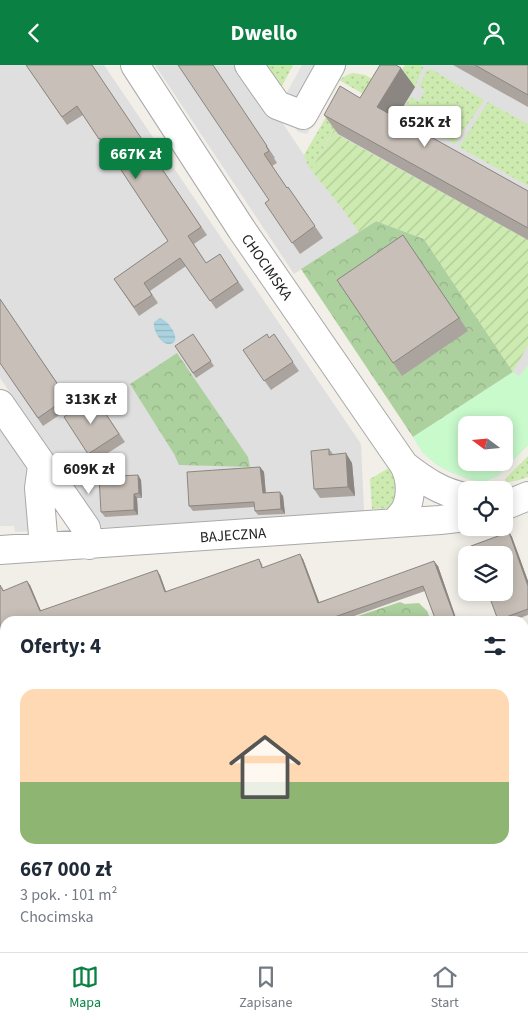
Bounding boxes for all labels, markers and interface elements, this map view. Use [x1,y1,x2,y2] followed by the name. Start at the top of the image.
[230,17,298,49] text: Dwello
[20,19,48,47] icon: back
[480,19,508,47] icon: person
[379,106,471,148] pin: 652K zł
[399,111,451,133] text: 652K zł
[90,137,182,180] pin: 667K zł
[110,143,162,165] text: 667K zł
[236,230,298,305] street label: CHOCIMSKA
[45,383,137,425] pin: 313K zł
[65,388,117,410] text: 313K zł
[458,416,512,471] north arrow
[458,416,513,601] map controls
[43,453,135,495] pin: 609K zł
[63,458,115,480] text: 609K zł
[458,481,513,536] button: locate
[199,523,268,548] street label: BAJECZNA
[458,546,513,601] button: layers
[20,631,101,661] text: Oferty: 4
[481,632,509,660] icon: filters
[220,722,310,812] icon: home
[20,854,112,884] text: 667 000 zł
[20,884,117,906] text: 3 pok. · 101 m²
[20,906,94,928] text: Chocimska
[69,963,101,1013] tab: Mapa
[239,963,292,1013] tab: Zapisane
[431,963,459,1013] tab: Start

